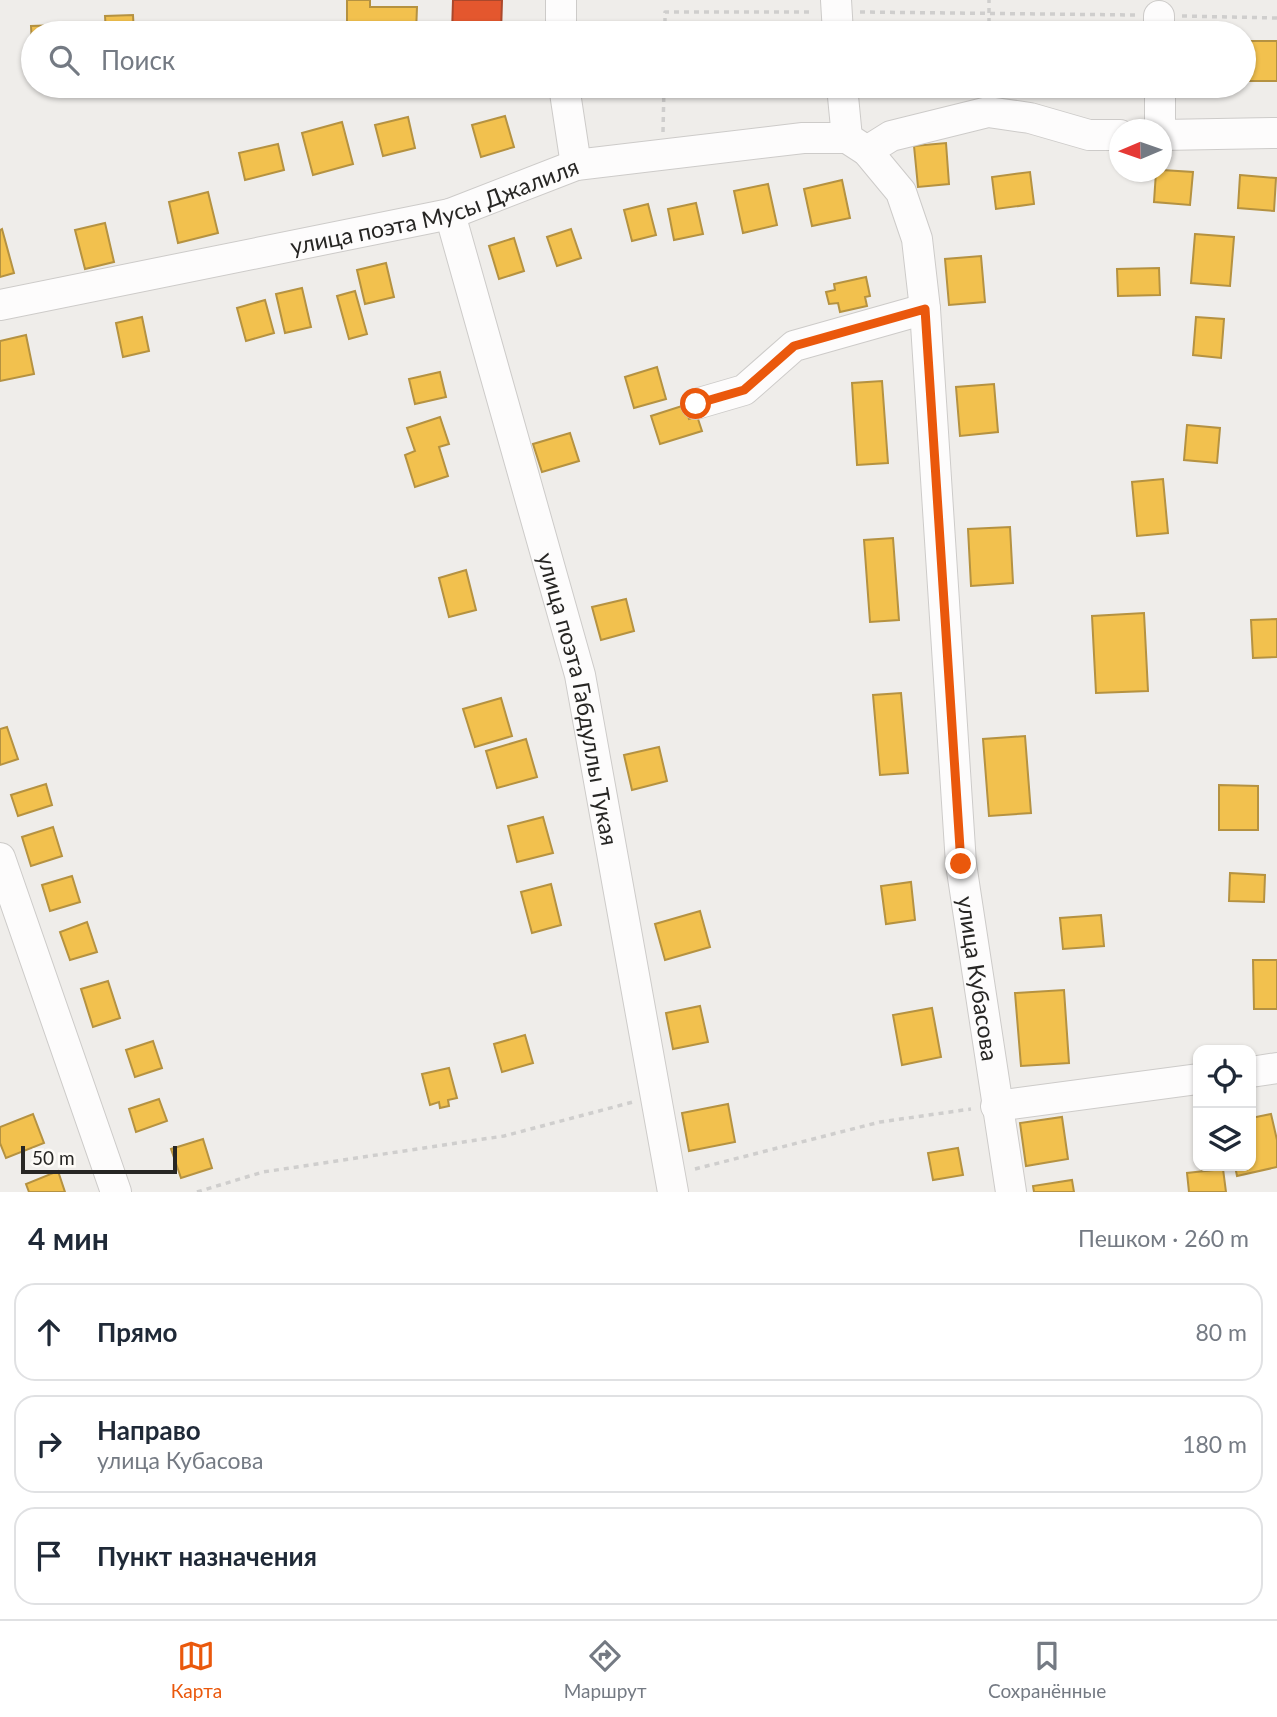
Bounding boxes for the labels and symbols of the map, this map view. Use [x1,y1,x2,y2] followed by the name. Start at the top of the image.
[1109,119,1172,182] north arrow
[288,151,582,260] street label: улица поэта Мусы Джалиля
[680,388,711,419] route start
[532,549,624,848] street label: улица поэта Габдуллы Тукая
[945,848,976,879] route end
[952,894,1005,1063] street label: улица Кубасова
[21,1143,177,1175] scale bar

